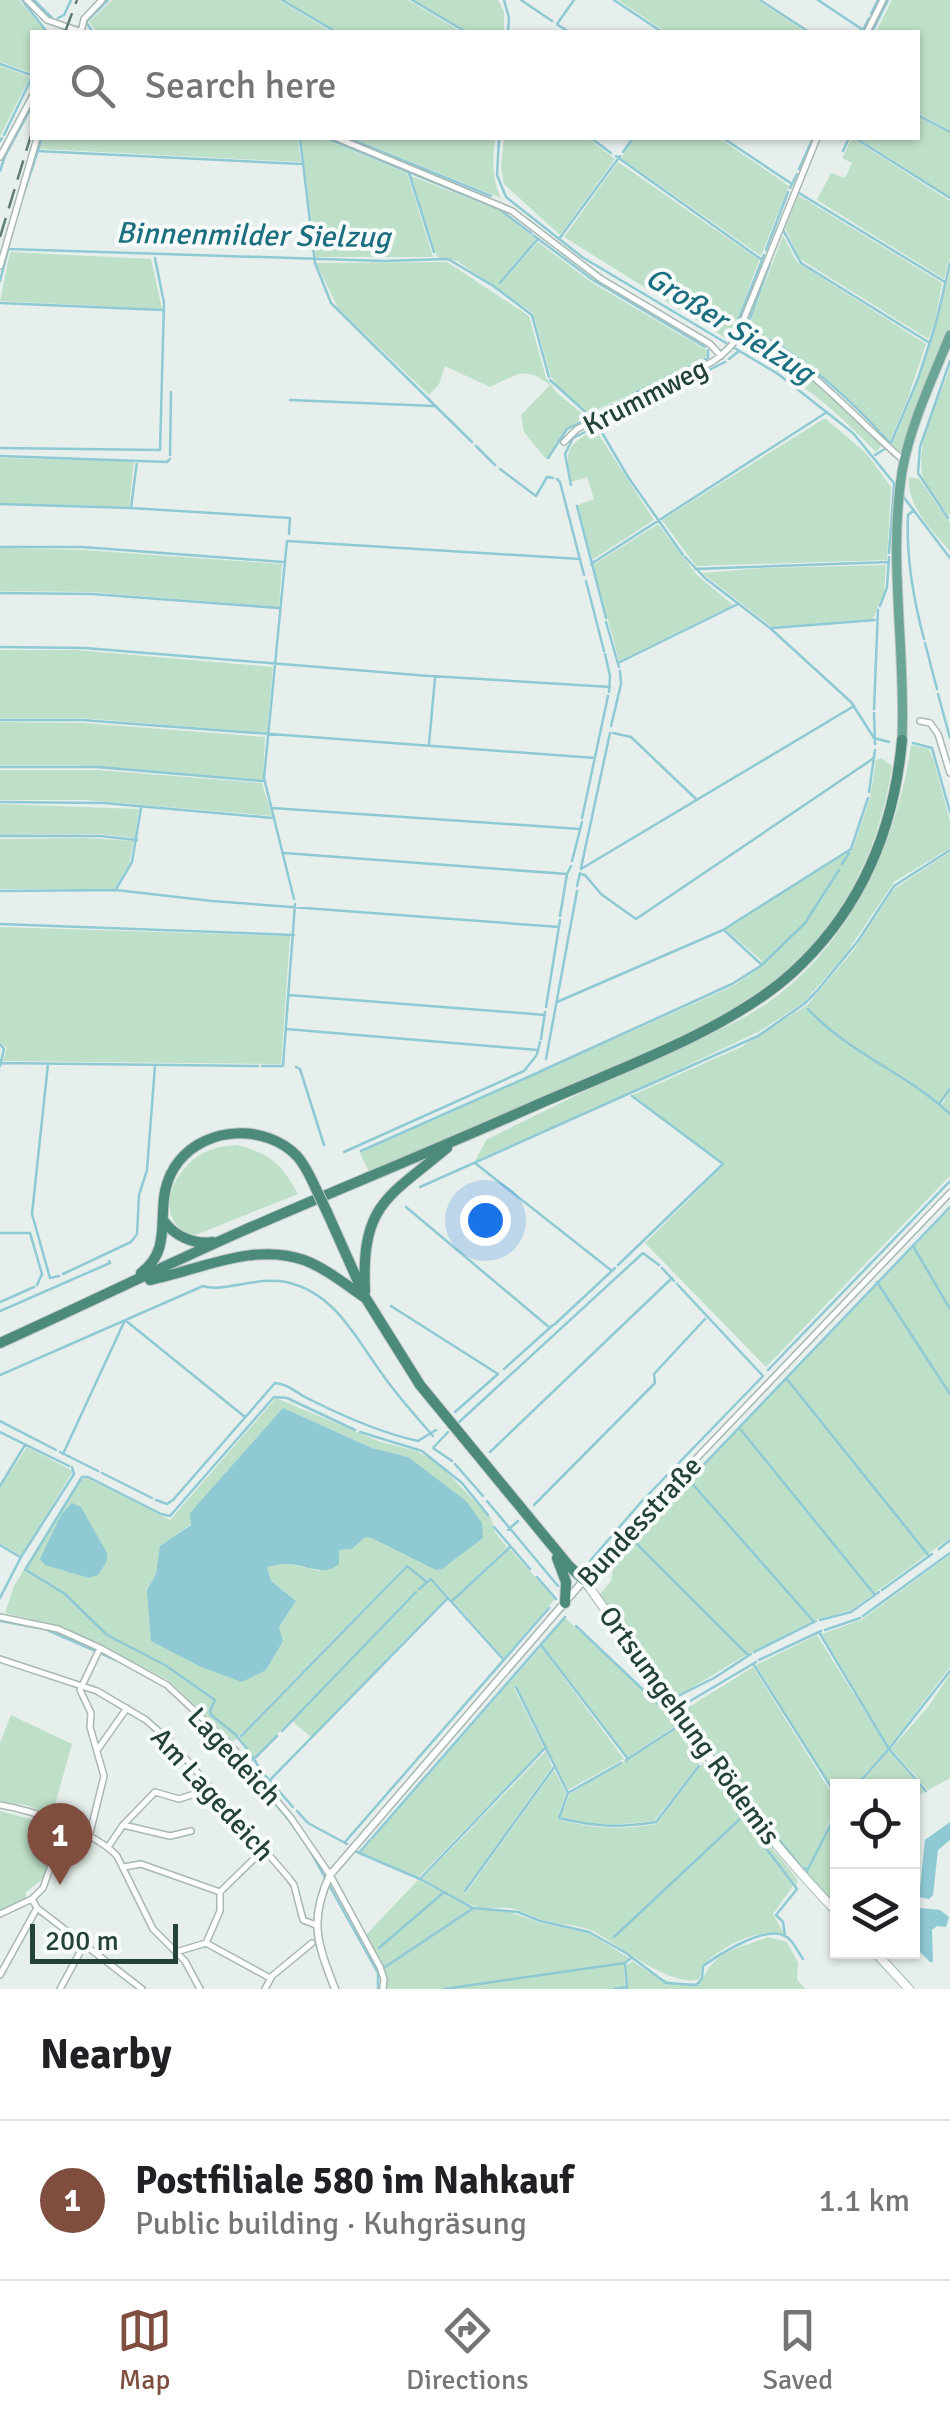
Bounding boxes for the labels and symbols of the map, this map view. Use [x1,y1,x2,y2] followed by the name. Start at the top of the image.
[115,215,393,256] water label: Binnenmilder Sielzug
[639,259,823,393] water label: Großer Sielzug
[578,351,713,443] street label: Krummweg
[460,1195,511,1246] your location
[571,1449,709,1594] street label: Bundesstraße
[591,1600,787,1852] street label: Ortsumgehung Rödemis
[180,1700,288,1813] street label: Lagedeich
[144,1721,281,1868] street label: Am Lagedeich
[28,1802,92,1885] pin: 1
[30,1919,178,1964] scale bar

